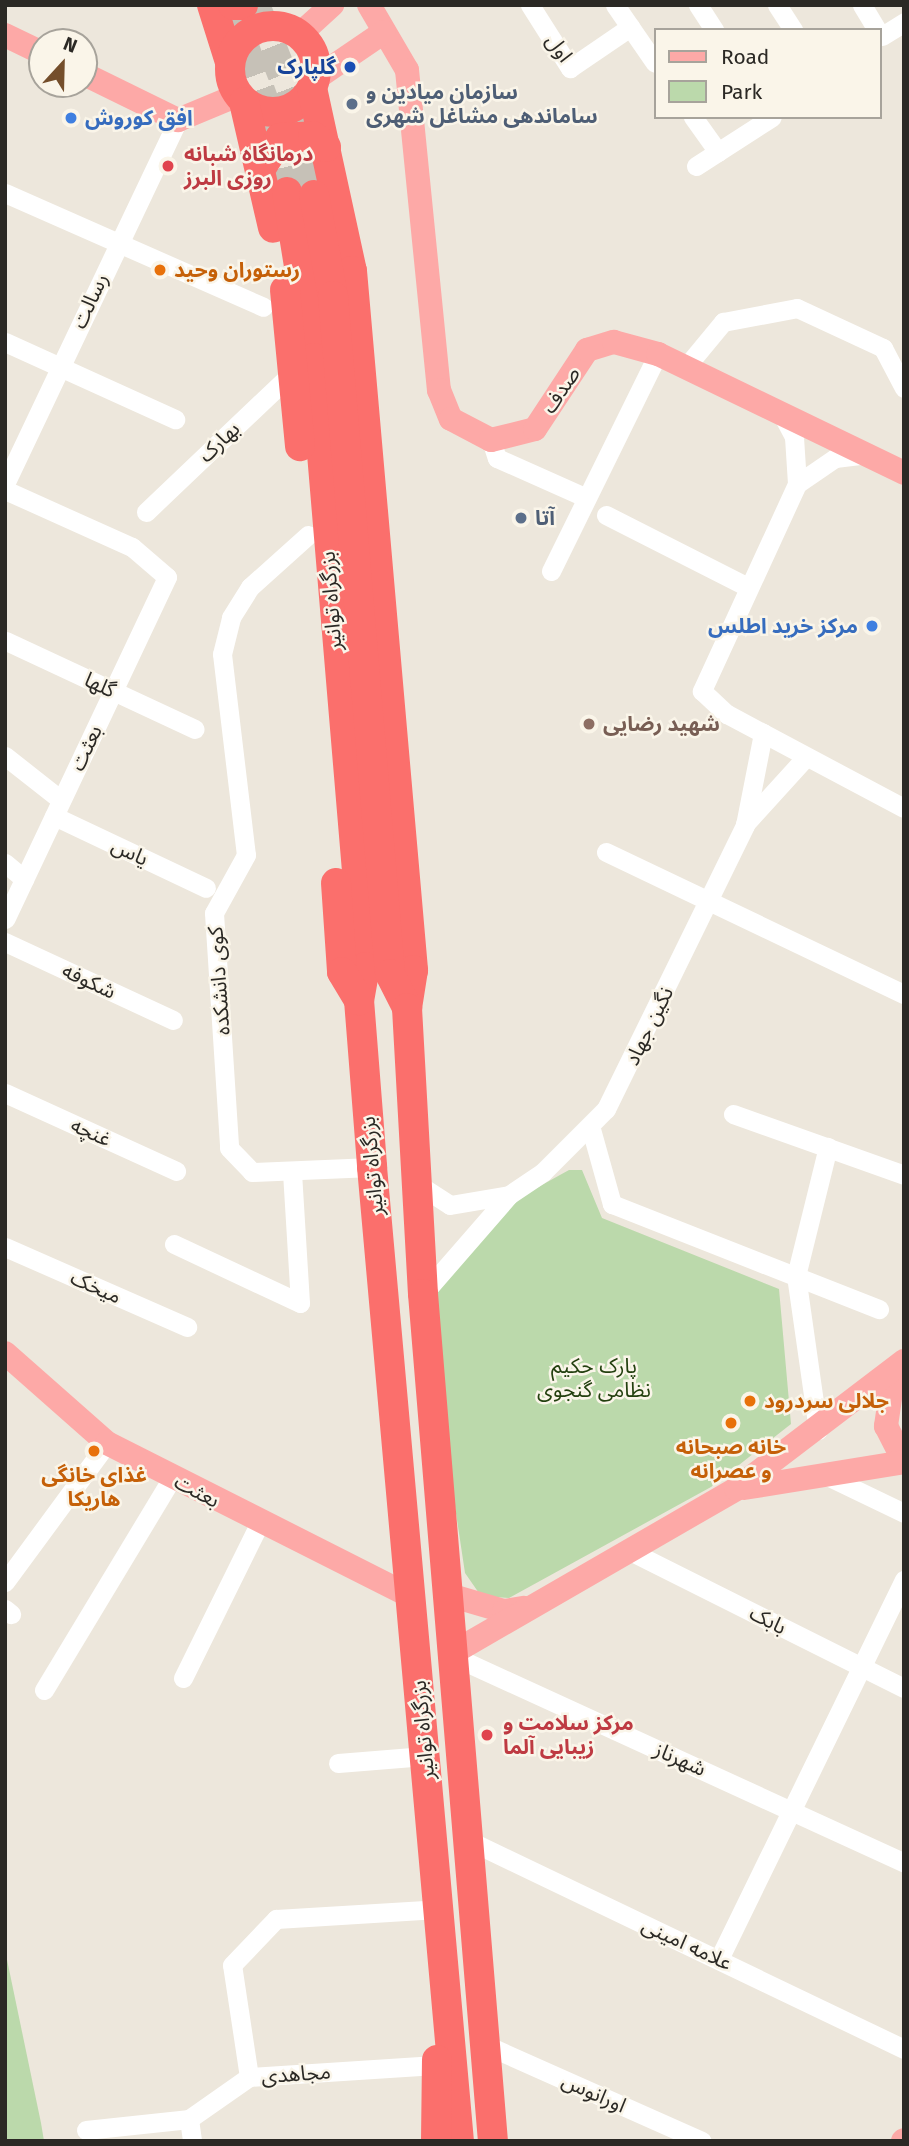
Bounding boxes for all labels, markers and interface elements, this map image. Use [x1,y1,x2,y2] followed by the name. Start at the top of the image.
[28,28,98,98] north arrow
[654,28,881,119] legend
[540,29,578,67] street label: اول
[60,32,80,58] text: N
[721,44,769,70] text: Road
[277,54,336,80] place label: گلپارک
[342,59,358,75] marker: گلپارک
[366,79,598,129] place label: سازمان میادین و ساماندهی مشاغل شهری
[721,79,762,105] text: Park
[344,96,360,112] marker: سازمان میادین و ساماندهی مشاغل شهری
[85,105,193,131] place label: افق کوروش
[63,110,79,126] marker: افق کوروش
[184,141,313,191] place label: درمانگاه شبانه روزی البرز
[158,156,178,176] marker: درمانگاه شبانه روزی البرز
[174,257,300,283] place label: رستوران وحید
[152,262,168,278] marker: رستوران وحید
[66,269,114,333] street label: رسالت
[536,362,586,418] street label: صدف
[193,416,245,468] street label: بهارک
[535,505,555,531] place label: آتا
[513,510,529,526] marker: آتا
[315,551,347,651] street label: بزرگراه توانیر
[708,613,858,639] place label: مرکز خرید اطلس
[864,618,880,634] marker: مرکز خرید اطلس
[80,667,120,703] street label: گلها
[603,711,720,737] place label: شهید رضایی
[581,716,597,732] marker: شهید رضایی
[65,721,107,775] street label: بعثت
[108,833,152,871] street label: یاس
[203,926,235,1036] street label: کوی دانشکده
[58,958,120,1004] street label: شکوفه
[619,983,679,1069] street label: نگین جهاد
[67,1112,115,1152] street label: غنچه
[355,1115,389,1217] street label: بزرگراه توانیر
[67,1265,125,1309] street label: میخک
[537,1353,651,1403] park label: پارک حکیم نظامی گنجوی
[764,1388,889,1414] place label: جلالی سردرود
[742,1393,758,1409] marker: جلالی سردرود
[723,1415,739,1431] marker: خانه صبحانه و عصرانه
[676,1434,786,1484] place label: خانه صبحانه و عصرانه
[86,1443,102,1459] marker: غذای خانگی هاریکا
[41,1462,147,1512] place label: غذای خانگی هاریکا
[170,1469,224,1513] street label: بعثت
[745,1600,791,1640] street label: بابک
[406,1679,440,1781] street label: بزرگراه توانیر
[503,1710,634,1760] place label: مرکز سلامت و زیبایی آلما
[477,1725,497,1745] marker: مرکز سلامت و زیبایی آلما
[650,1736,710,1782] street label: شهرناز
[638,1912,736,1976] street label: علامه امینی
[260,2059,332,2089] street label: مجاهدی
[558,2068,630,2118] street label: اورانوس

